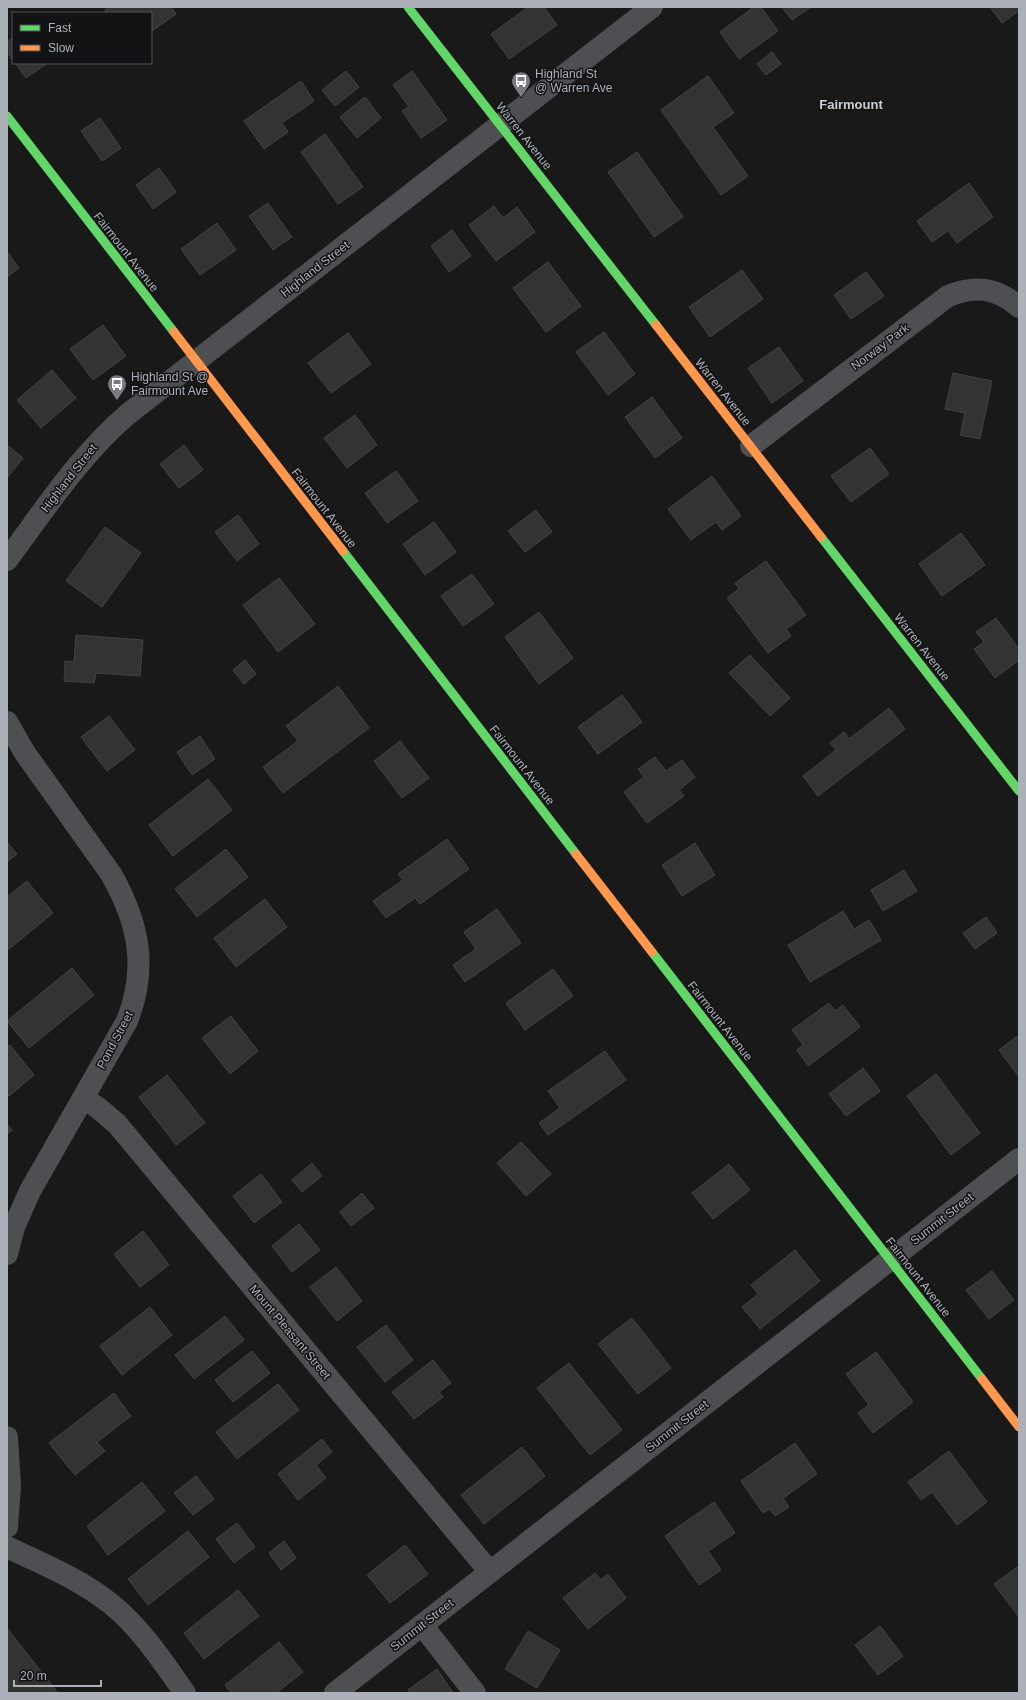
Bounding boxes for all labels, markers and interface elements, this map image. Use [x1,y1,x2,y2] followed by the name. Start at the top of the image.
[12,12,152,64] legend
[48,21,72,35] text: Fast
[48,41,74,55] text: Slow
[535,67,613,95] place label: Highland St @ Warren Ave
[510,70,532,98] bus stop icon: Highland St @ Warren Ave
[819,97,883,112] district label: Fairmount
[493,99,555,173] street label: Warren Avenue
[91,209,162,295] street label: Fairmount Avenue
[278,238,352,300] street label: Highland Street
[848,320,912,373] street label: Norway Park
[692,355,754,429] street label: Warren Avenue
[131,370,209,398] place label: Highland St @ Fairmount Ave
[106,373,128,401] bus stop icon: Highland St @ Fairmount Ave
[38,441,100,515] street label: Highland Street
[289,465,360,551] street label: Fairmount Avenue
[891,610,953,684] street label: Warren Avenue
[487,722,558,808] street label: Fairmount Avenue
[685,978,756,1064] street label: Fairmount Avenue
[94,1008,136,1071] street label: Pond Street
[908,1190,977,1248] street label: Summit Street
[883,1234,954,1320] street label: Fairmount Avenue
[246,1282,334,1382] street label: Mount Pleasant Street
[643,1397,712,1455] street label: Summit Street
[388,1596,457,1654] street label: Summit Street
[14,1662,101,1688] scale bar
[20,1669,47,1683] text: 20 m

